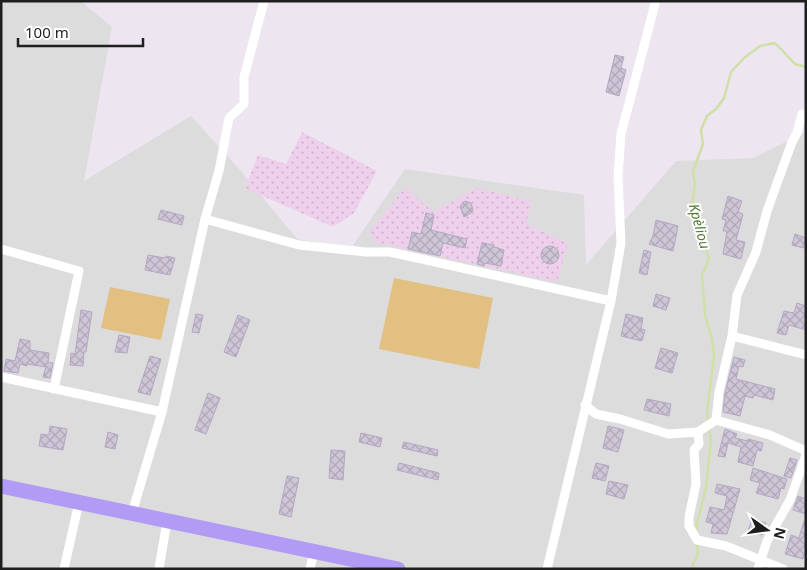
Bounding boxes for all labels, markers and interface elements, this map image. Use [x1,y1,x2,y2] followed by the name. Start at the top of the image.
[18,15,142,47] scale bar
[25,22,69,42] text: 100 m
[685,201,715,251] water label: Kpèliou
[742,505,792,555] north arrow
[770,525,791,541] text: N

